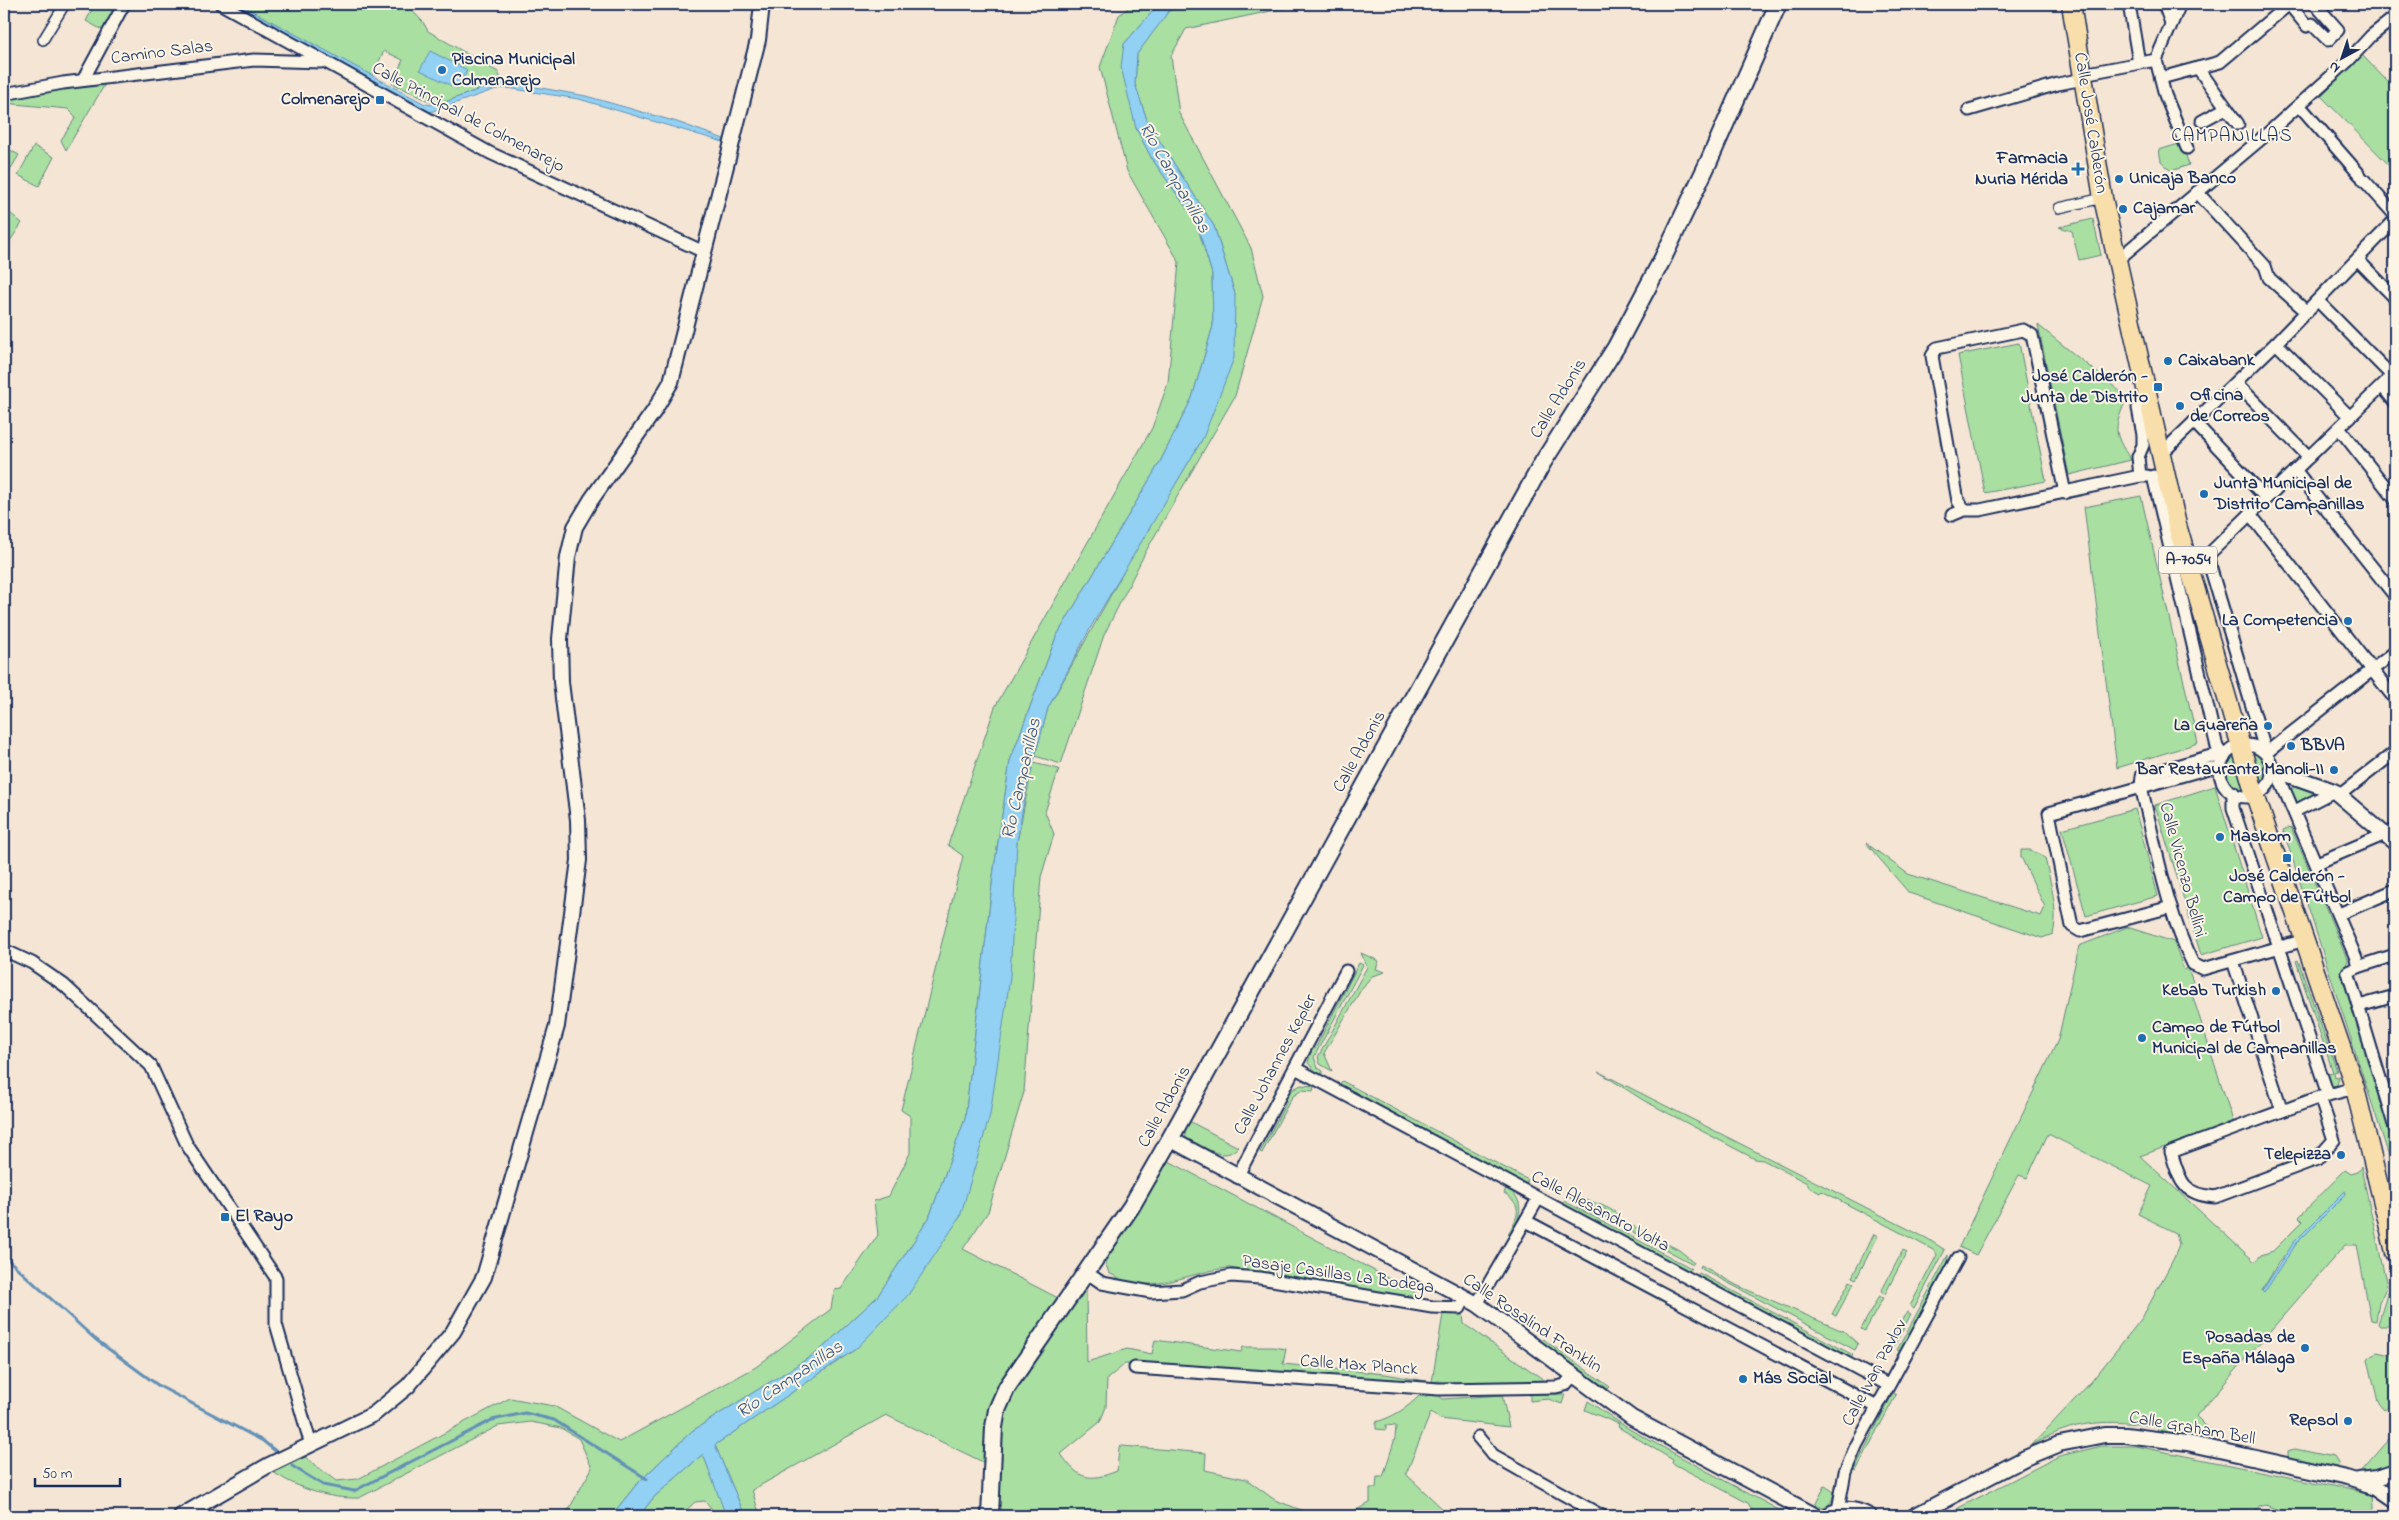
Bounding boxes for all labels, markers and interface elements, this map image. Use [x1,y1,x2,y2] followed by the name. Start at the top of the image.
[2316,32,2366,82] north arrow
[109,34,215,72] street label: Camino Salas
[452,47,575,94] place label: Piscina Municipal Colmenarejo
[2066,50,2114,196] street label: Calle José Calderón
[367,56,569,180] street label: Calle Principal de Colmenarejo
[2324,56,2345,78] text: N
[436,64,448,76] marker: Piscina Municipal Colmenarejo
[281,87,370,113] place label: Colmenarejo
[374,94,386,106] marker: Colmenarejo
[1131,118,1217,239] water label: Río Campanillas
[2171,123,2293,150] district label: CAMPANILLAS
[1975,146,2068,193] place label: Farmacia Nuria Mérida
[2072,163,2084,175] marker: Farmacia Nuria Mérida
[2129,166,2236,192] place label: Unicaja Banco
[2113,173,2125,185] marker: Unicaja Banco
[2133,196,2196,222] place label: Cajamar
[2117,203,2129,215] marker: Cajamar
[2178,348,2256,374] place label: Caixabank
[1524,354,1594,444] street label: Calle Adonis
[2162,355,2174,367] marker: Caixabank
[2021,364,2148,411] place label: José Calderón - Junta de Distrito
[2152,381,2164,393] marker: José Calderón - Junta de Distrito
[2190,383,2270,430] place label: Oficina de Correos
[2174,400,2186,412] marker: Oficina de Correos
[2213,471,2365,518] place label: Junta Municipal de Distrito Campanillas
[2198,488,2210,500] marker: Junta Municipal de Distrito Campanillas
[2159,546,2217,574] road number: A-7054
[2222,608,2338,634] place label: La Competencia
[2342,615,2354,627] marker: La Competencia
[1327,706,1393,798] street label: Calle Adonis
[2174,713,2258,739] place label: La Guareña
[995,715,1049,842] water label: Río Campanillas
[2262,720,2274,732] marker: La Guareña
[2300,733,2345,759] place label: BBVA
[2285,740,2297,752] marker: BBVA
[2135,757,2324,783] place label: Bar Restaurante Manoli-II
[2328,764,2340,776] marker: Bar Restaurante Manoli-II
[2151,800,2213,940] street label: Calle Vicenzo Bellini
[2230,824,2291,850] place label: Maskom
[2214,831,2226,843] marker: Maskom
[2281,852,2293,864] marker: José Calderón - Campo de Fútbol
[2223,864,2351,911] place label: José Calderón - Campo de Fútbol
[2162,978,2266,1004] place label: Kebab Turkish
[2270,985,2282,997] marker: Kebab Turkish
[1228,990,1324,1140] street label: Calle Johannes Kepler
[2152,1015,2336,1062] place label: Campo de Fútbol Municipal de Campanillas
[2136,1032,2148,1044] marker: Campo de Fútbol Municipal de Campanillas
[1132,1061,1198,1153] street label: Calle Adonis
[2264,1142,2331,1168] place label: Telepizza
[2335,1149,2347,1161] marker: Telepizza
[1526,1164,1674,1260] street label: Calle Alesandro Volta
[235,1204,293,1231] place label: El Rayo
[219,1211,231,1223] marker: El Rayo
[1240,1249,1436,1302] street label: Pasaje Casillas La Bodega
[1457,1267,1607,1381] street label: Calle Rosalind Franklin
[1836,1315,1914,1431] street label: Calle Ivan Pavlov
[2182,1325,2296,1373] place label: Posadas de España Málaga
[731,1334,849,1426] water label: Río Campanillas
[2299,1342,2311,1354] marker: Posadas de España Málaga
[1299,1349,1419,1383] street label: Calle Max Planck
[1753,1366,1832,1392] place label: Más Social
[1737,1373,1749,1385] marker: Más Social
[2127,1405,2257,1453] street label: Calle Graham Bell
[2289,1408,2338,1434] place label: Repsol
[2342,1415,2354,1427] marker: Repsol
[35,1455,120,1487] scale bar
[42,1463,73,1485] text: 50 m

